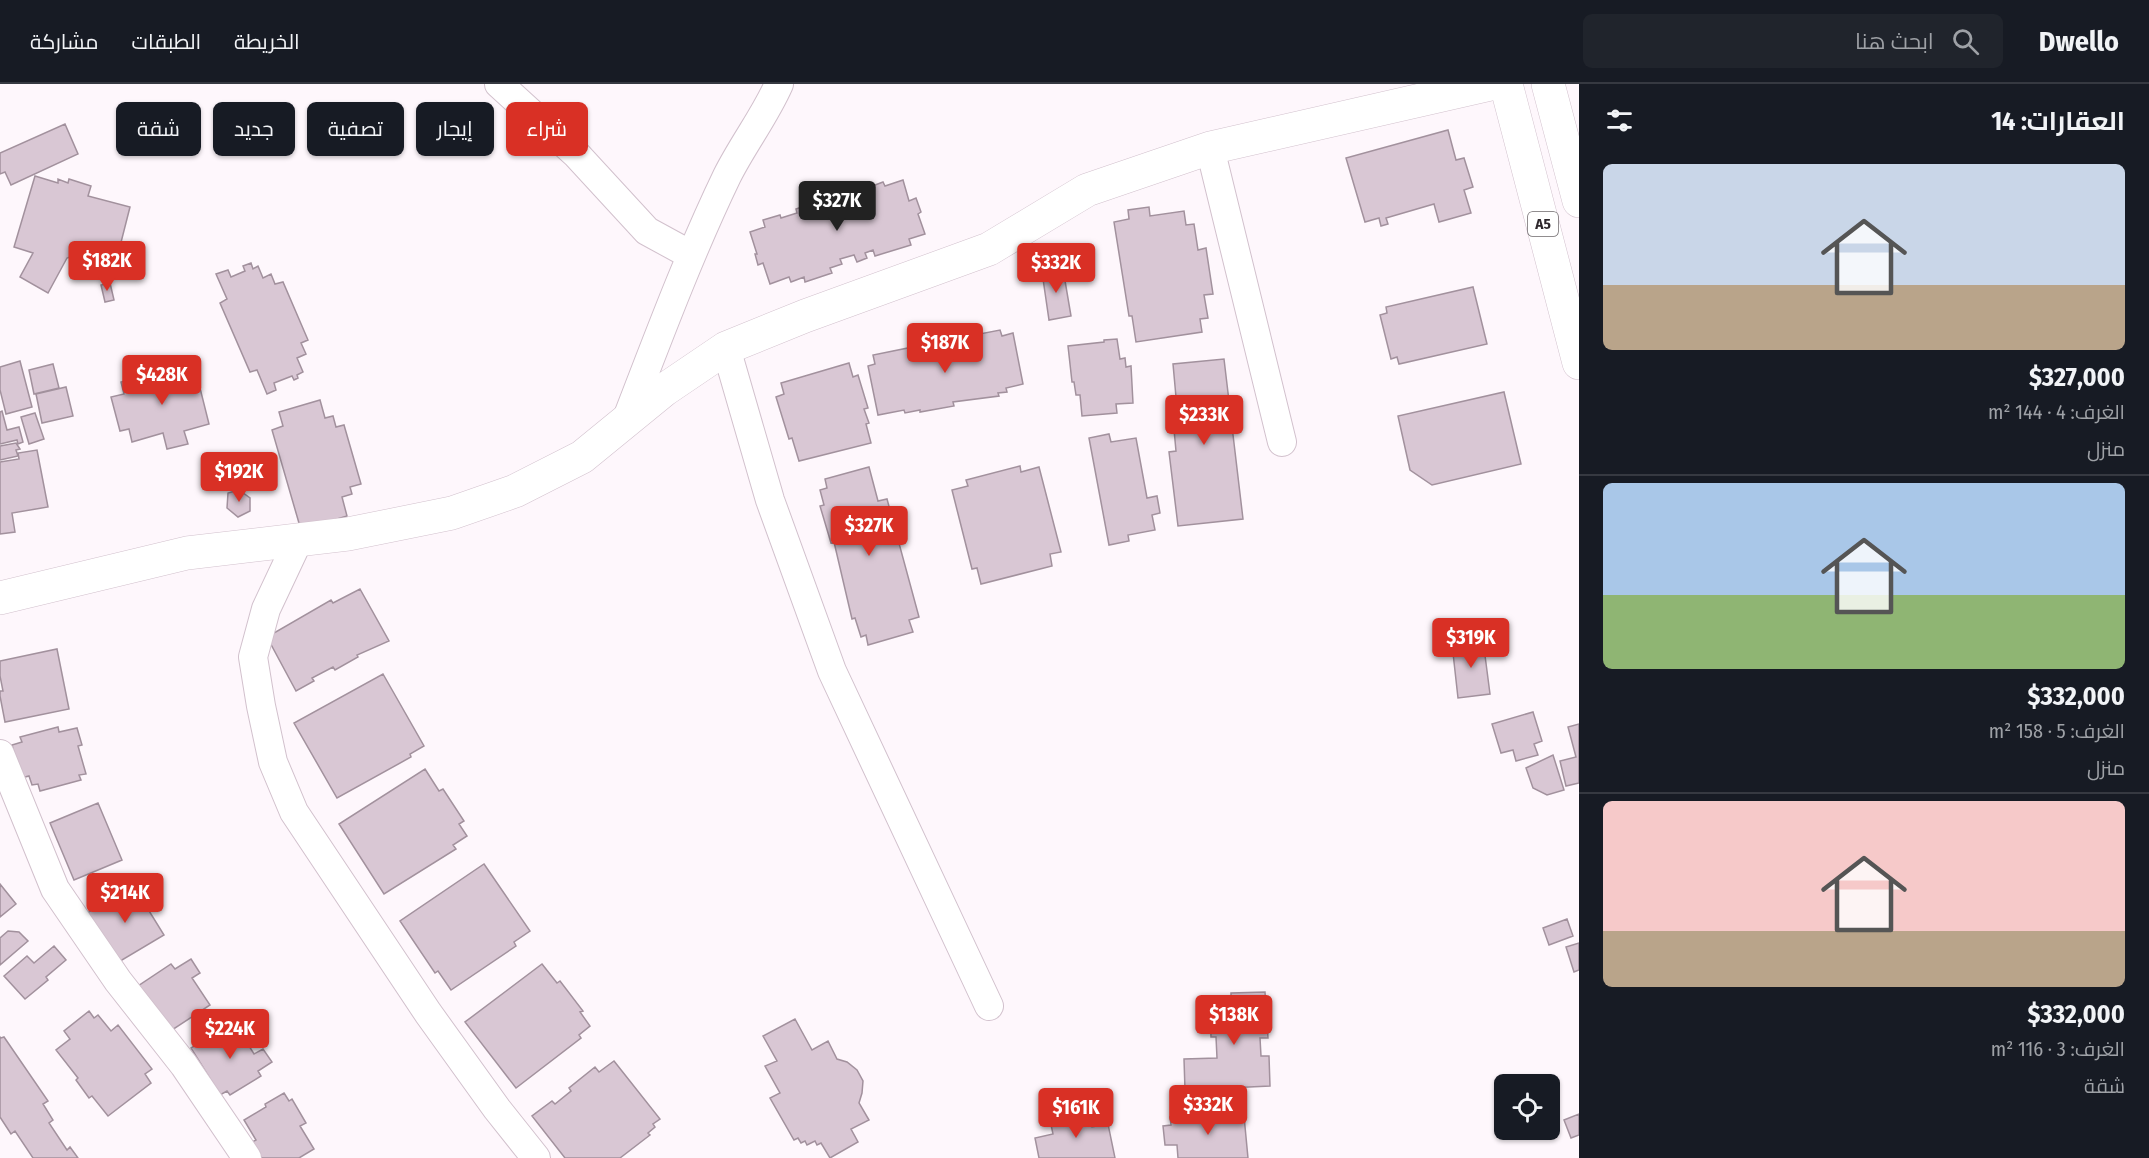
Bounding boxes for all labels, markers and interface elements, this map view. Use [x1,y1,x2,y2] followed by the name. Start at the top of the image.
[1583,14,2003,68] search box
[1949,25,1982,58] icon: search
[2039,25,2119,58] text: Dwello
[1855,28,1934,55] text: ابحث هنا
[30,29,99,55] text: مشاركة
[132,29,201,55] text: الطبقات
[234,29,300,55] text: الخريطة
[116,102,201,156] chip: شقة
[213,102,295,156] chip: جديد
[307,102,404,156] chip: تصفية
[416,102,494,156] chip: إيجار
[506,102,588,156] chip: شراء
[1603,104,1636,137] icon: filters
[1991,106,2125,137] text: العقارات: 14
[795,181,879,232] pin: $327K
[813,188,861,212] text: $327K
[1810,203,1918,311] icon: home
[1528,212,1558,236] road number: A5
[65,241,149,292] pin: $182K
[1014,243,1098,294] pin: $332K
[82,248,132,272] text: $182K
[1031,250,1081,274] text: $332K
[903,323,987,374] pin: $187K
[921,330,969,354] text: $187K
[120,355,204,406] pin: $428K
[136,362,188,386] text: $428K
[2029,362,2125,393] text: $327,000
[1162,395,1246,446] pin: $233K
[1988,400,2125,424] text: الغرف: 4 · 144 m²
[1179,402,1229,426] text: $233K
[2087,437,2125,461] text: منزل
[197,452,281,503] pin: $192K
[215,459,263,483] text: $192K
[827,506,911,557] pin: $327K
[845,513,893,537] text: $327K
[1810,522,1918,630] icon: home
[1429,618,1513,669] pin: $319K
[1446,625,1496,649] text: $319K
[2028,681,2125,712] text: $332,000
[1989,719,2125,743] text: الغرف: 5 · 158 m²
[2087,756,2125,780] text: منزل
[1810,840,1918,948] icon: home
[83,873,167,924] pin: $214K
[100,880,150,904] text: $214K
[1192,995,1276,1046] pin: $138K
[2028,999,2125,1030] text: $332,000
[1209,1002,1259,1026] text: $138K
[188,1009,272,1060] pin: $224K
[205,1016,255,1040] text: $224K
[1991,1037,2125,1061] text: الغرف: 3 · 116 m²
[1494,1074,1560,1140] map controls
[1494,1074,1560,1140] button: locate
[2084,1074,2125,1098] text: شقة
[1166,1085,1250,1136] pin: $332K
[1034,1088,1118,1139] pin: $161K
[1183,1092,1233,1116] text: $332K
[1052,1095,1100,1119] text: $161K

